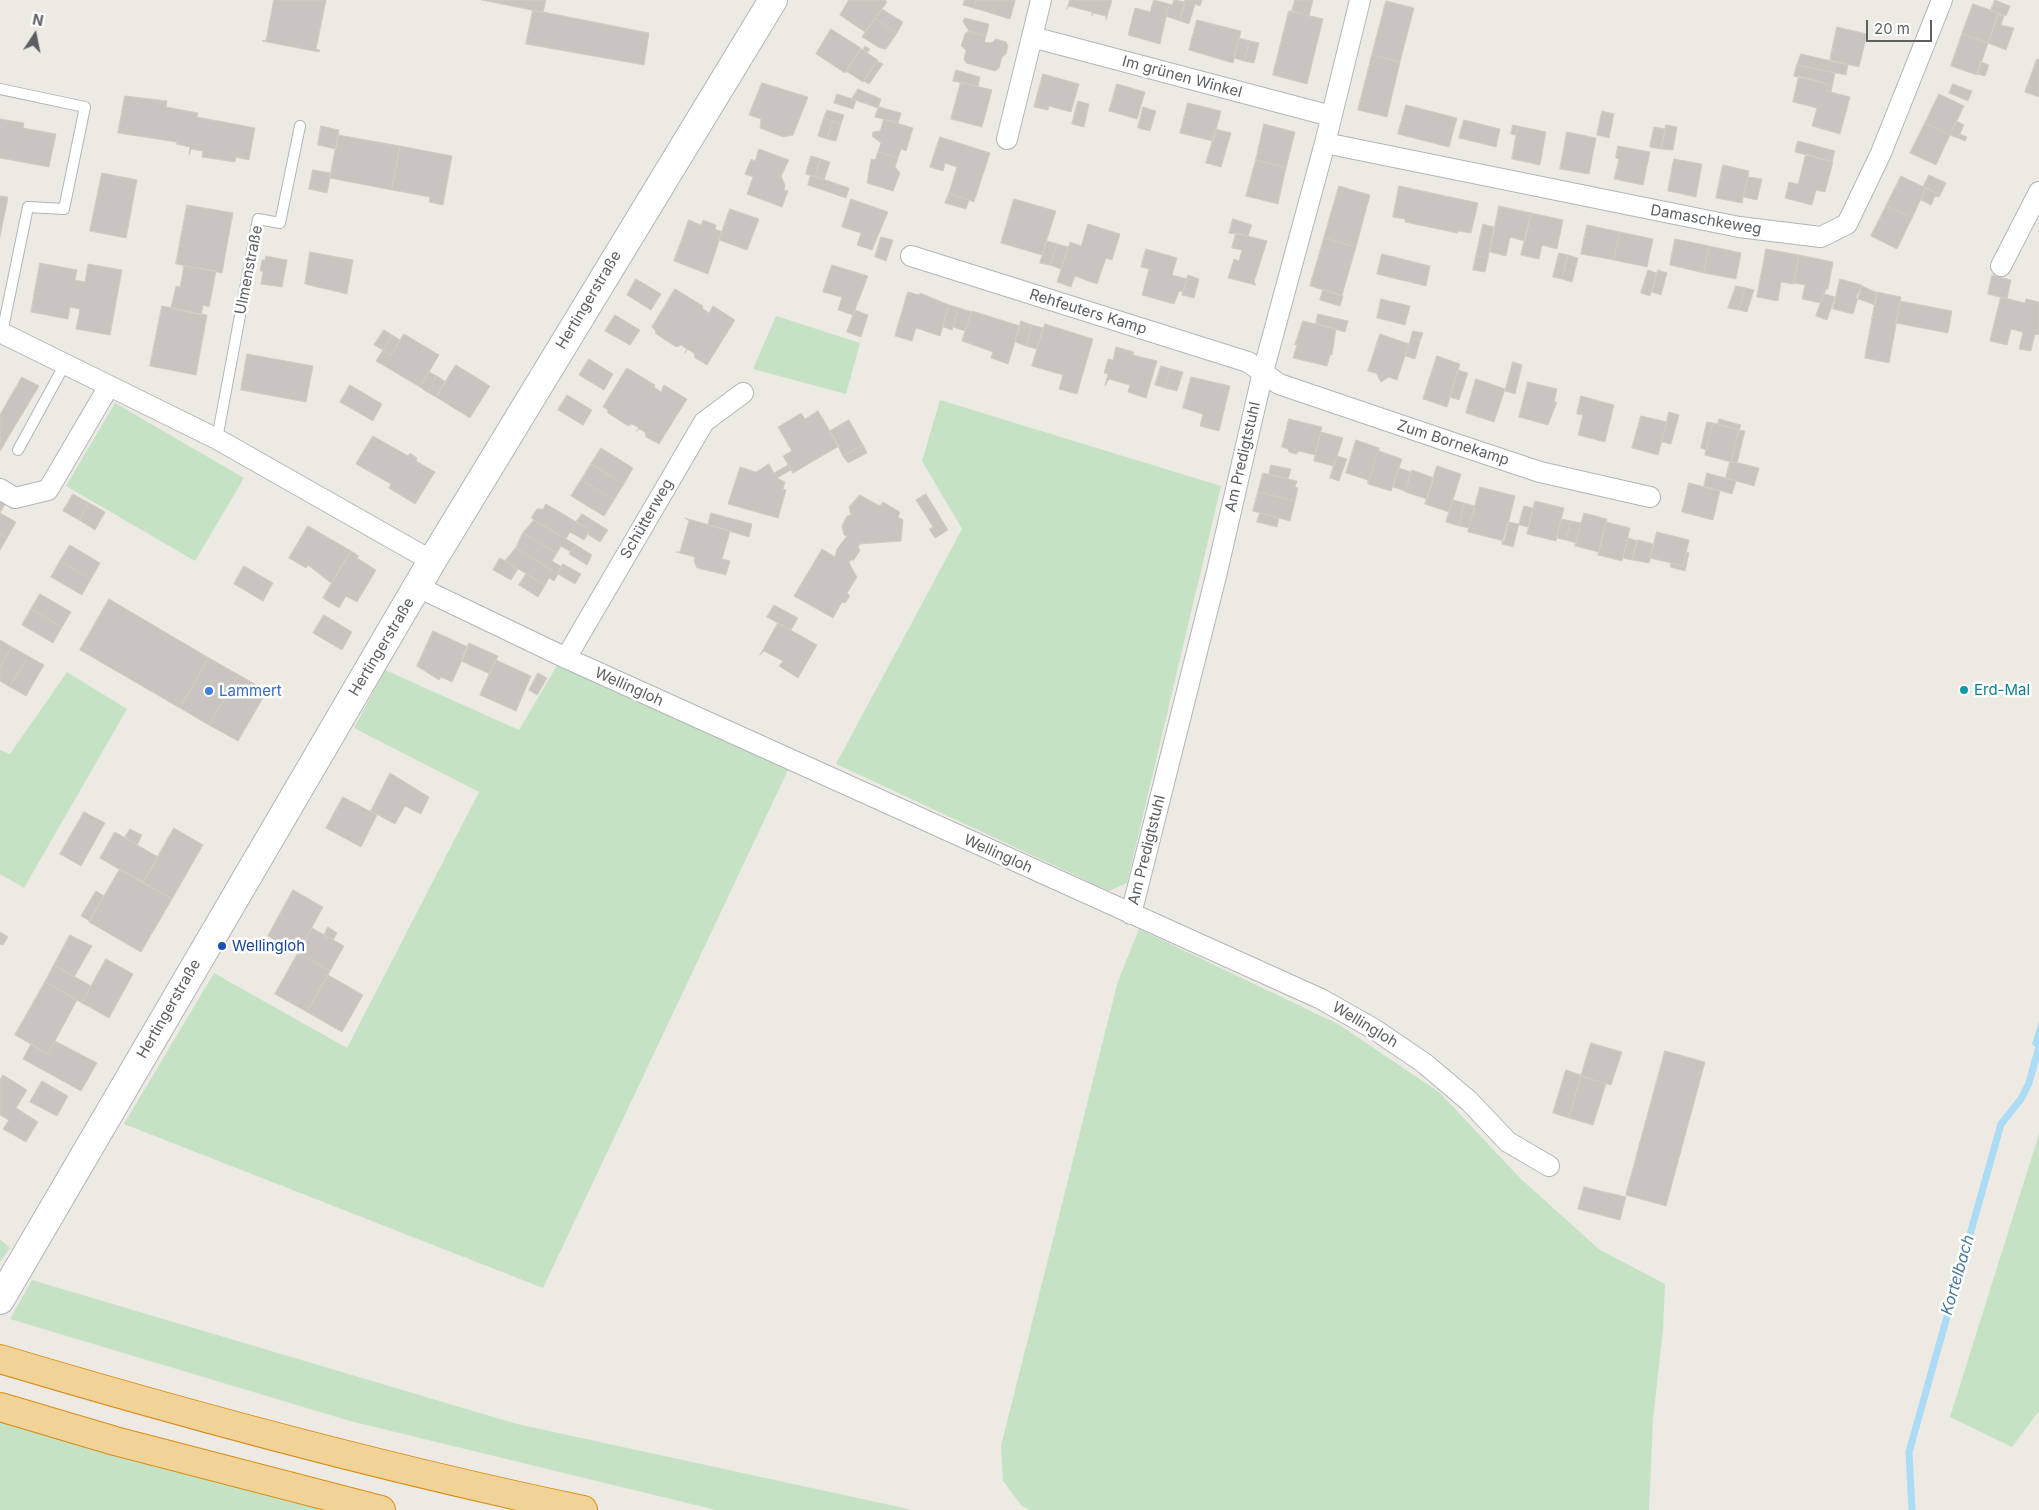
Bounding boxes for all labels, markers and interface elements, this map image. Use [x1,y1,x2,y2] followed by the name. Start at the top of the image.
[10,10,60,60] north arrow
[31,10,45,29] text: N
[1869,10,1935,42] scale bar
[1874,19,1910,38] text: 20 m
[1120,52,1244,102] street label: Im grünen Winkel
[1649,201,1763,239] street label: Damaschkeweg
[232,224,266,316] street label: Ulmenstraße
[553,248,625,352] street label: Hertingerstraße
[1027,286,1149,338] street label: Rehfeuters Kamp
[1222,400,1264,514] street label: Am Predigtstuhl
[1395,416,1511,470] street label: Zum Bornekamp
[617,476,677,562] street label: Schütterweg
[346,595,418,699] street label: Hertingerstraße
[592,664,666,710] street label: Wellingloh
[1974,681,2030,699] place label: Erd-Mal
[219,682,282,700] place label: Lammert
[1958,684,1970,696] marker: Erd-Mal
[203,685,215,697] marker: Lammert
[1125,793,1169,907] street label: Am Predigtstuhl
[961,831,1035,877] street label: Wellingloh
[232,937,305,955] place label: Wellingloh
[216,940,228,952] marker: Wellingloh
[133,956,205,1062] street label: Hertingerstraße
[1329,998,1401,1052] street label: Wellingloh
[1937,1233,1979,1317] water label: Kortelbach

